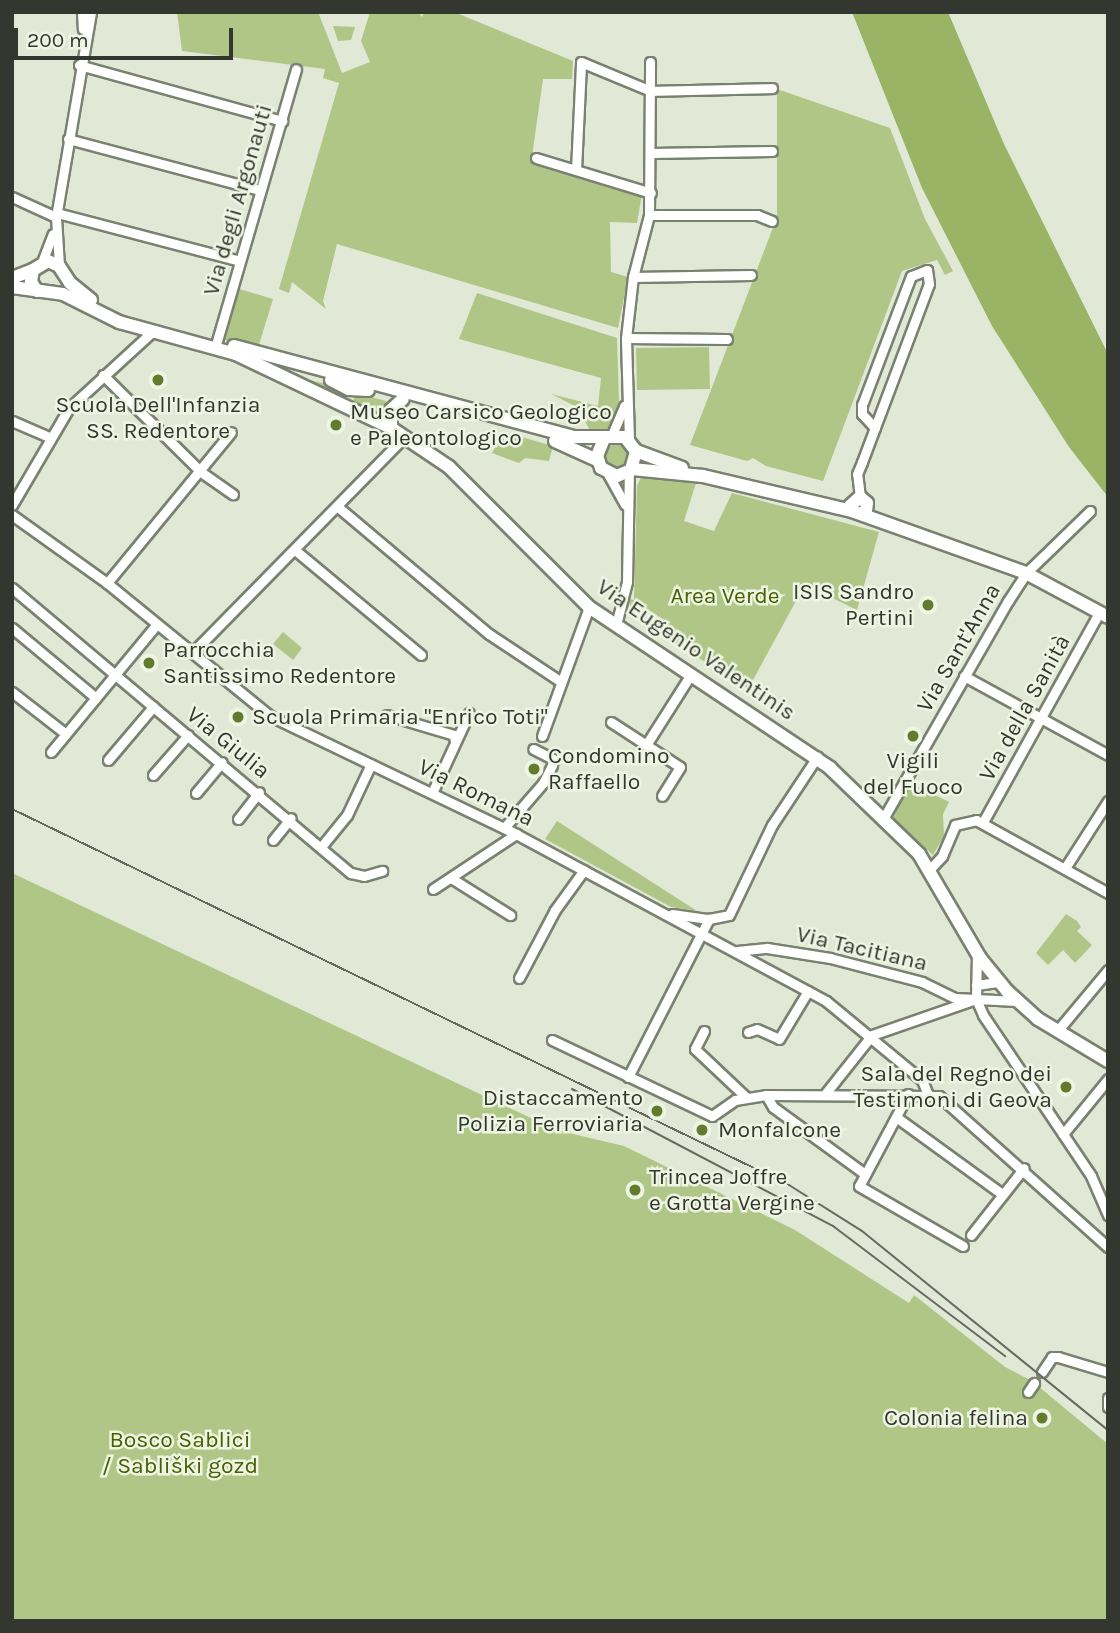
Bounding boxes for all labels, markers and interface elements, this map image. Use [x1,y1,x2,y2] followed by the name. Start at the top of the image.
[18,14,236,58] scale bar
[27,28,89,52] text: 200 m
[197,101,279,299] street label: Via degli Argonauti
[150,372,166,388] marker: Scuola Dell'Infanzia SS. Redentore
[56,391,260,445] place label: Scuola Dell'Infanzia SS. Redentore
[350,398,612,452] place label: Museo Carsico Geologico e Paleontologico
[328,417,344,433] marker: Museo Carsico Geologico e Paleontologico
[591,573,801,727] street label: Via Eugenio Valentinis
[793,578,914,632] place label: ISIS Sandro Pertini
[911,579,1007,717] street label: Via Sant'Anna
[670,582,780,610] park label: Area Verde
[920,597,936,613] marker: ISIS Sandro Pertini
[973,630,1077,786] street label: Via della Sanità
[163,636,396,690] place label: Parrocchia Santissimo Redentore
[141,655,157,671] marker: Parrocchia Santissimo Redentore
[181,701,275,785] street label: Via Giulia
[252,703,548,731] place label: Scuola Primaria "Enrico Toti"
[230,709,246,725] marker: Scuola Primaria "Enrico Toti"
[905,728,921,744] marker: Vigili del Fuoco
[548,742,670,796] place label: Condomino Raffaello
[863,747,963,801] place label: Vigili del Fuoco
[414,753,538,833] street label: Via Romana
[526,761,542,777] marker: Condomino Raffaello
[794,921,930,977] street label: Via Tacitiana
[853,1060,1052,1114] place label: Sala del Regno dei Testimoni di Geova
[1058,1079,1074,1095] marker: Sala del Regno dei Testimoni di Geova
[457,1084,643,1138] place label: Distaccamento Polizia Ferroviaria
[649,1103,665,1119] marker: Distaccamento Polizia Ferroviaria
[718,1116,841,1144] place label: Monfalcone
[692,1120,712,1140] marker: Monfalcone
[649,1163,815,1217] place label: Trincea Joffre e Grotta Vergine
[627,1182,643,1198] marker: Trincea Joffre e Grotta Vergine
[884,1404,1028,1432] place label: Colonia felina
[1034,1410,1050,1426] marker: Colonia felina
[102,1426,258,1480] park label: Bosco Sablici / Sabliški gozd

